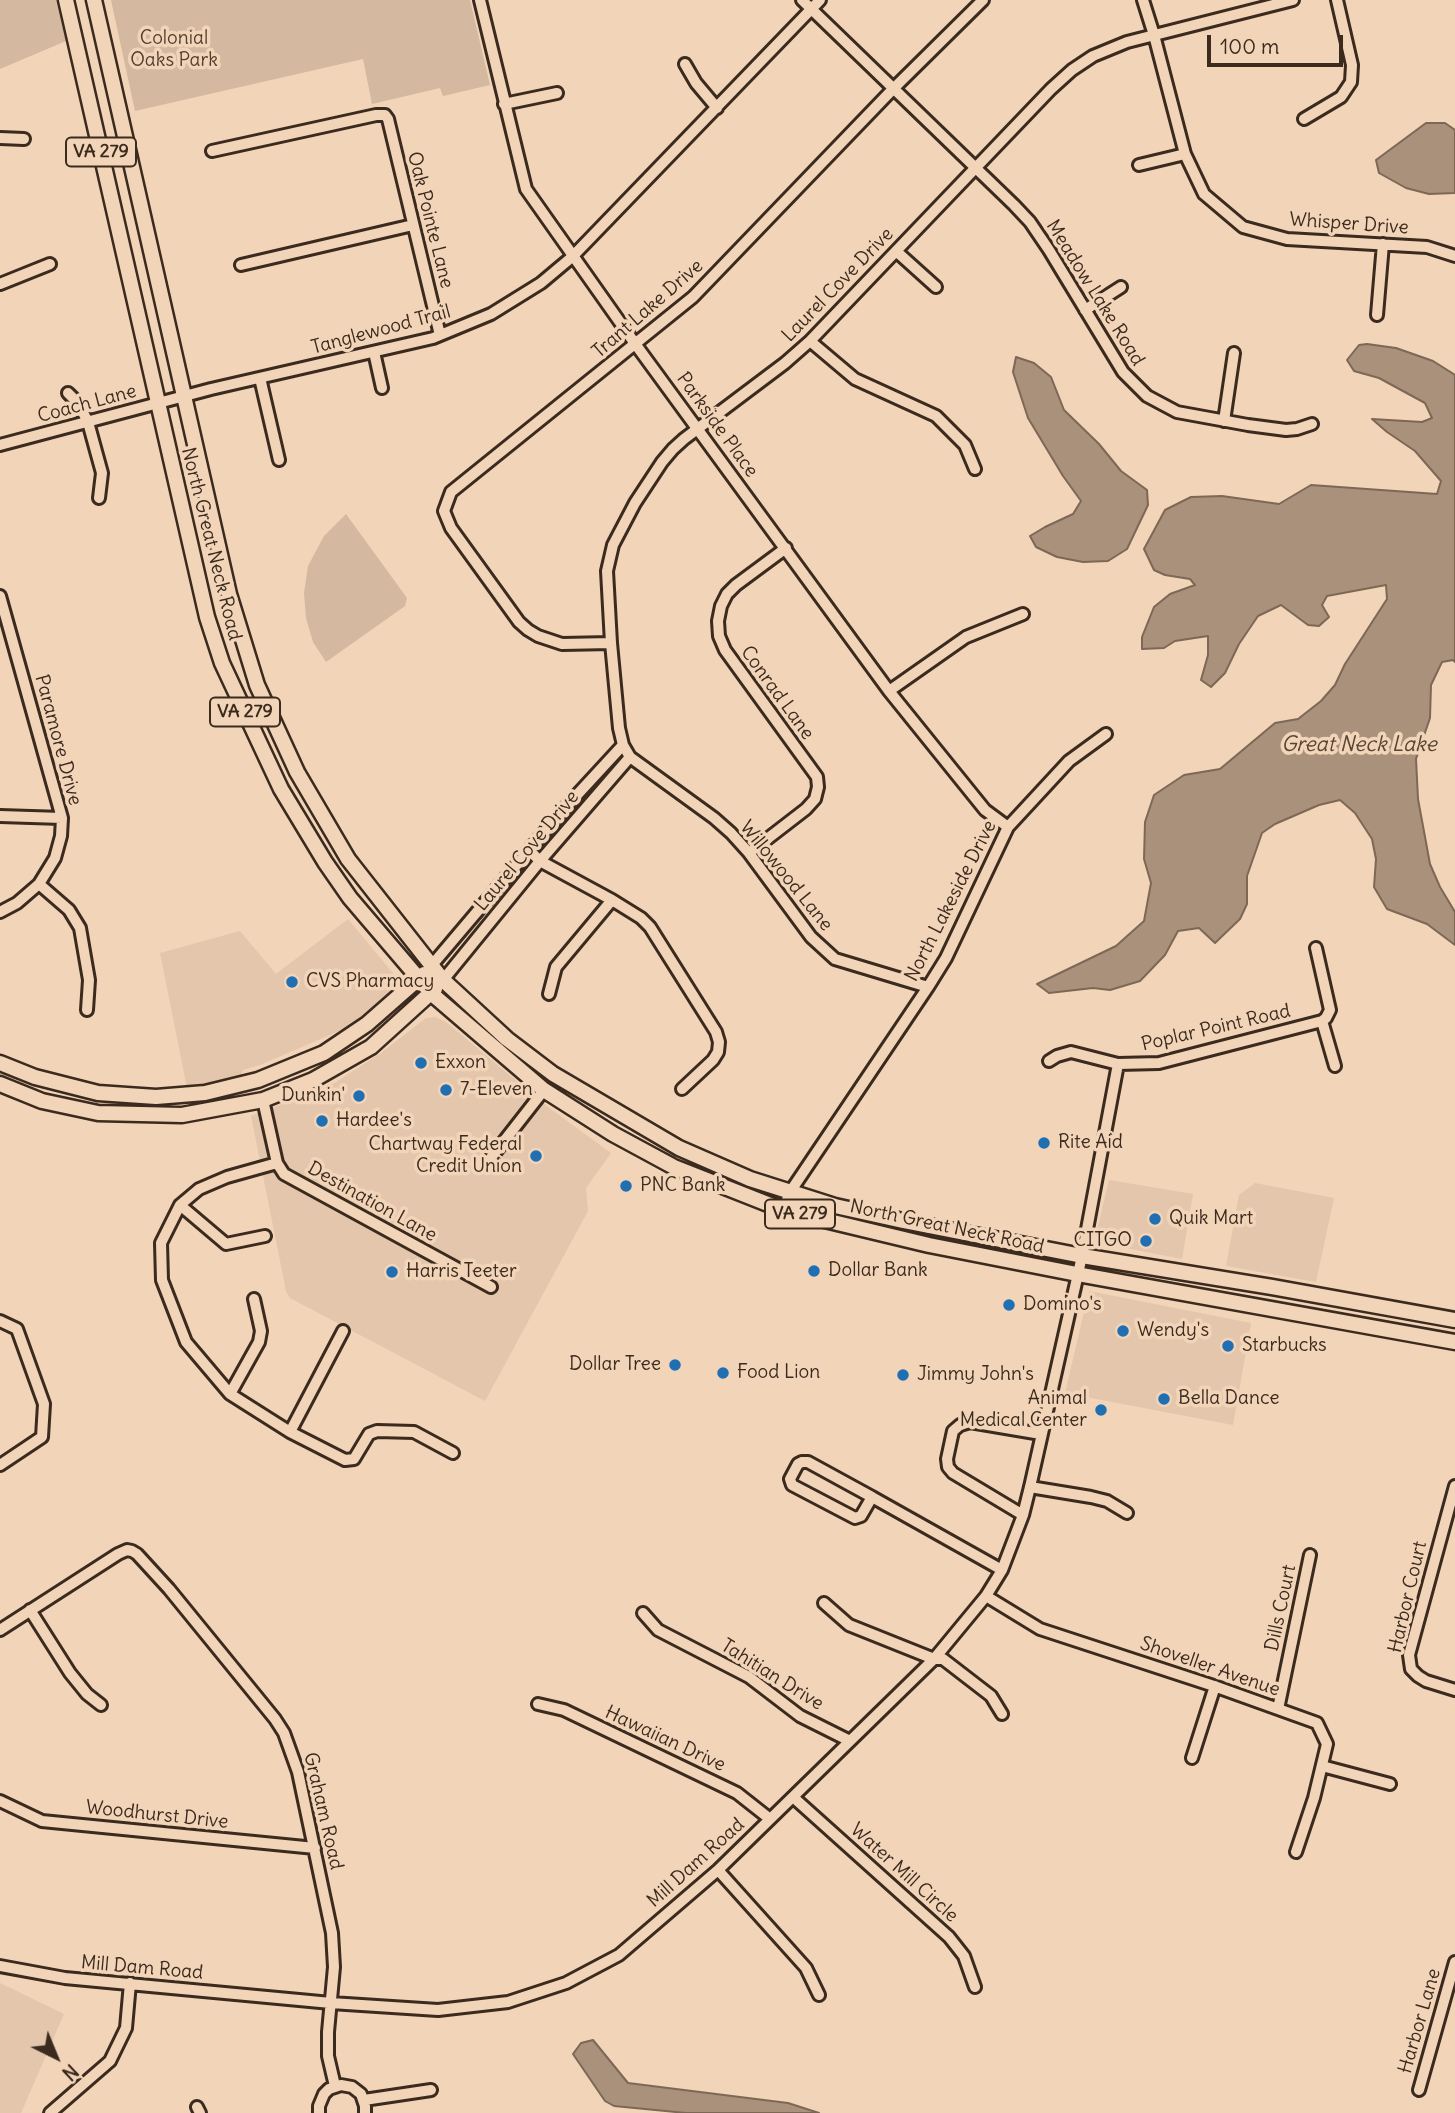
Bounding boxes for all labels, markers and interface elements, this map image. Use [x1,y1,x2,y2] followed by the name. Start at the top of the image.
[1210,21,1346,65] scale bar
[130,28,218,72] park label: Colonial Oaks Park
[1220,33,1279,60] text: 100 m
[66,138,136,167] road number: VA 279
[402,149,458,291] street label: Oak Pointe Lane
[1289,208,1409,240] street label: Whisper Drive
[1041,216,1149,370] street label: Meadow Lake Road
[778,223,898,347] street label: Laurel Cove Drive
[588,255,708,363] street label: Trant Lake Drive
[309,300,453,360] street label: Tanglewood Trail
[671,368,763,482] street label: Parkside Place
[35,380,139,428] street label: Coach Lane
[176,445,246,643] street label: North Great Neck Road
[735,642,819,744] street label: Conrad Lane
[30,672,86,808] street label: Paramore Drive
[210,698,280,726] road number: VA 279
[1281,732,1437,758] water label: Great Neck Lake
[470,786,584,916] street label: Laurel Cove Drive
[735,816,837,936] street label: Willowood Lane
[900,817,1002,985] street label: North Lakeside Drive
[306,971,434,993] place label: CVS Pharmacy
[284,974,300,990] marker: CVS Pharmacy
[1139,1000,1293,1056] street label: Poplar Point Road
[435,1052,486,1074] place label: Exxon
[413,1055,429,1071] marker: Exxon
[460,1079,533,1101] place label: 7-Eleven
[438,1082,454,1098] marker: 7-Eleven
[281,1085,345,1107] place label: Dunkin'
[351,1088,367,1104] marker: Dunkin'
[336,1110,412,1132] place label: Hardee's
[314,1113,330,1129] marker: Hardee's
[1058,1132,1123,1154] place label: Rite Aid
[369,1134,522,1178] place label: Chartway Federal Credit Union
[1036,1135,1052,1151] marker: Rite Aid
[528,1148,544,1164] marker: Chartway Federal Credit Union
[303,1157,441,1247] street label: Destination Lane
[640,1175,726,1197] place label: PNC Bank
[618,1178,634,1194] marker: PNC Bank
[848,1195,1046,1259] street label: North Great Neck Road
[765,1199,835,1228] road number: VA 279
[1169,1208,1253,1230] place label: Quik Mart
[1147,1211,1163,1227] marker: Quik Mart
[1073,1230,1132,1252] place label: CITGO
[1138,1233,1154,1249] marker: CITGO
[828,1260,928,1282] place label: Dollar Bank
[406,1261,517,1283] place label: Harris Teeter
[806,1263,822,1279] marker: Dollar Bank
[384,1264,400,1280] marker: Harris Teeter
[1023,1294,1102,1316] place label: Domino's
[1001,1297,1017,1313] marker: Domino's
[1137,1320,1209,1342] place label: Wendy's
[1115,1323,1131,1339] marker: Wendy's
[1242,1335,1327,1357] place label: Starbucks
[1220,1338,1236,1354] marker: Starbucks
[569,1354,661,1376] place label: Dollar Tree
[667,1357,683,1373] marker: Dollar Tree
[737,1362,820,1384] place label: Food Lion
[917,1364,1034,1386] place label: Jimmy John's
[715,1365,731,1381] marker: Food Lion
[895,1367,911,1383] marker: Jimmy John's
[960,1388,1087,1432] place label: Animal Medical Center
[1178,1388,1279,1410] place label: Bella Dance
[1156,1391,1172,1407] marker: Bella Dance
[1093,1402,1109,1418] marker: Animal Medical Center
[1384,1539,1432,1655] street label: Harbor Court
[1261,1563,1301,1653] street label: Dills Court
[1137,1632,1283,1702] street label: Shoveller Avenue
[716,1634,828,1716] street label: Tahitian Drive
[601,1701,729,1777] street label: Hawaiian Drive
[298,1750,348,1872] street label: Graham Road
[85,1796,229,1834] street label: Woodhurst Drive
[643,1813,749,1913] street label: Mill Dam Road
[845,1819,963,1927] street label: Water Mill Circle
[80,1951,204,1985] street label: Mill Dam Road
[1394,1966,1446,2076] street label: Harbor Lane
[21,2022,91,2092] north arrow
[57,2059,83,2086] text: N

